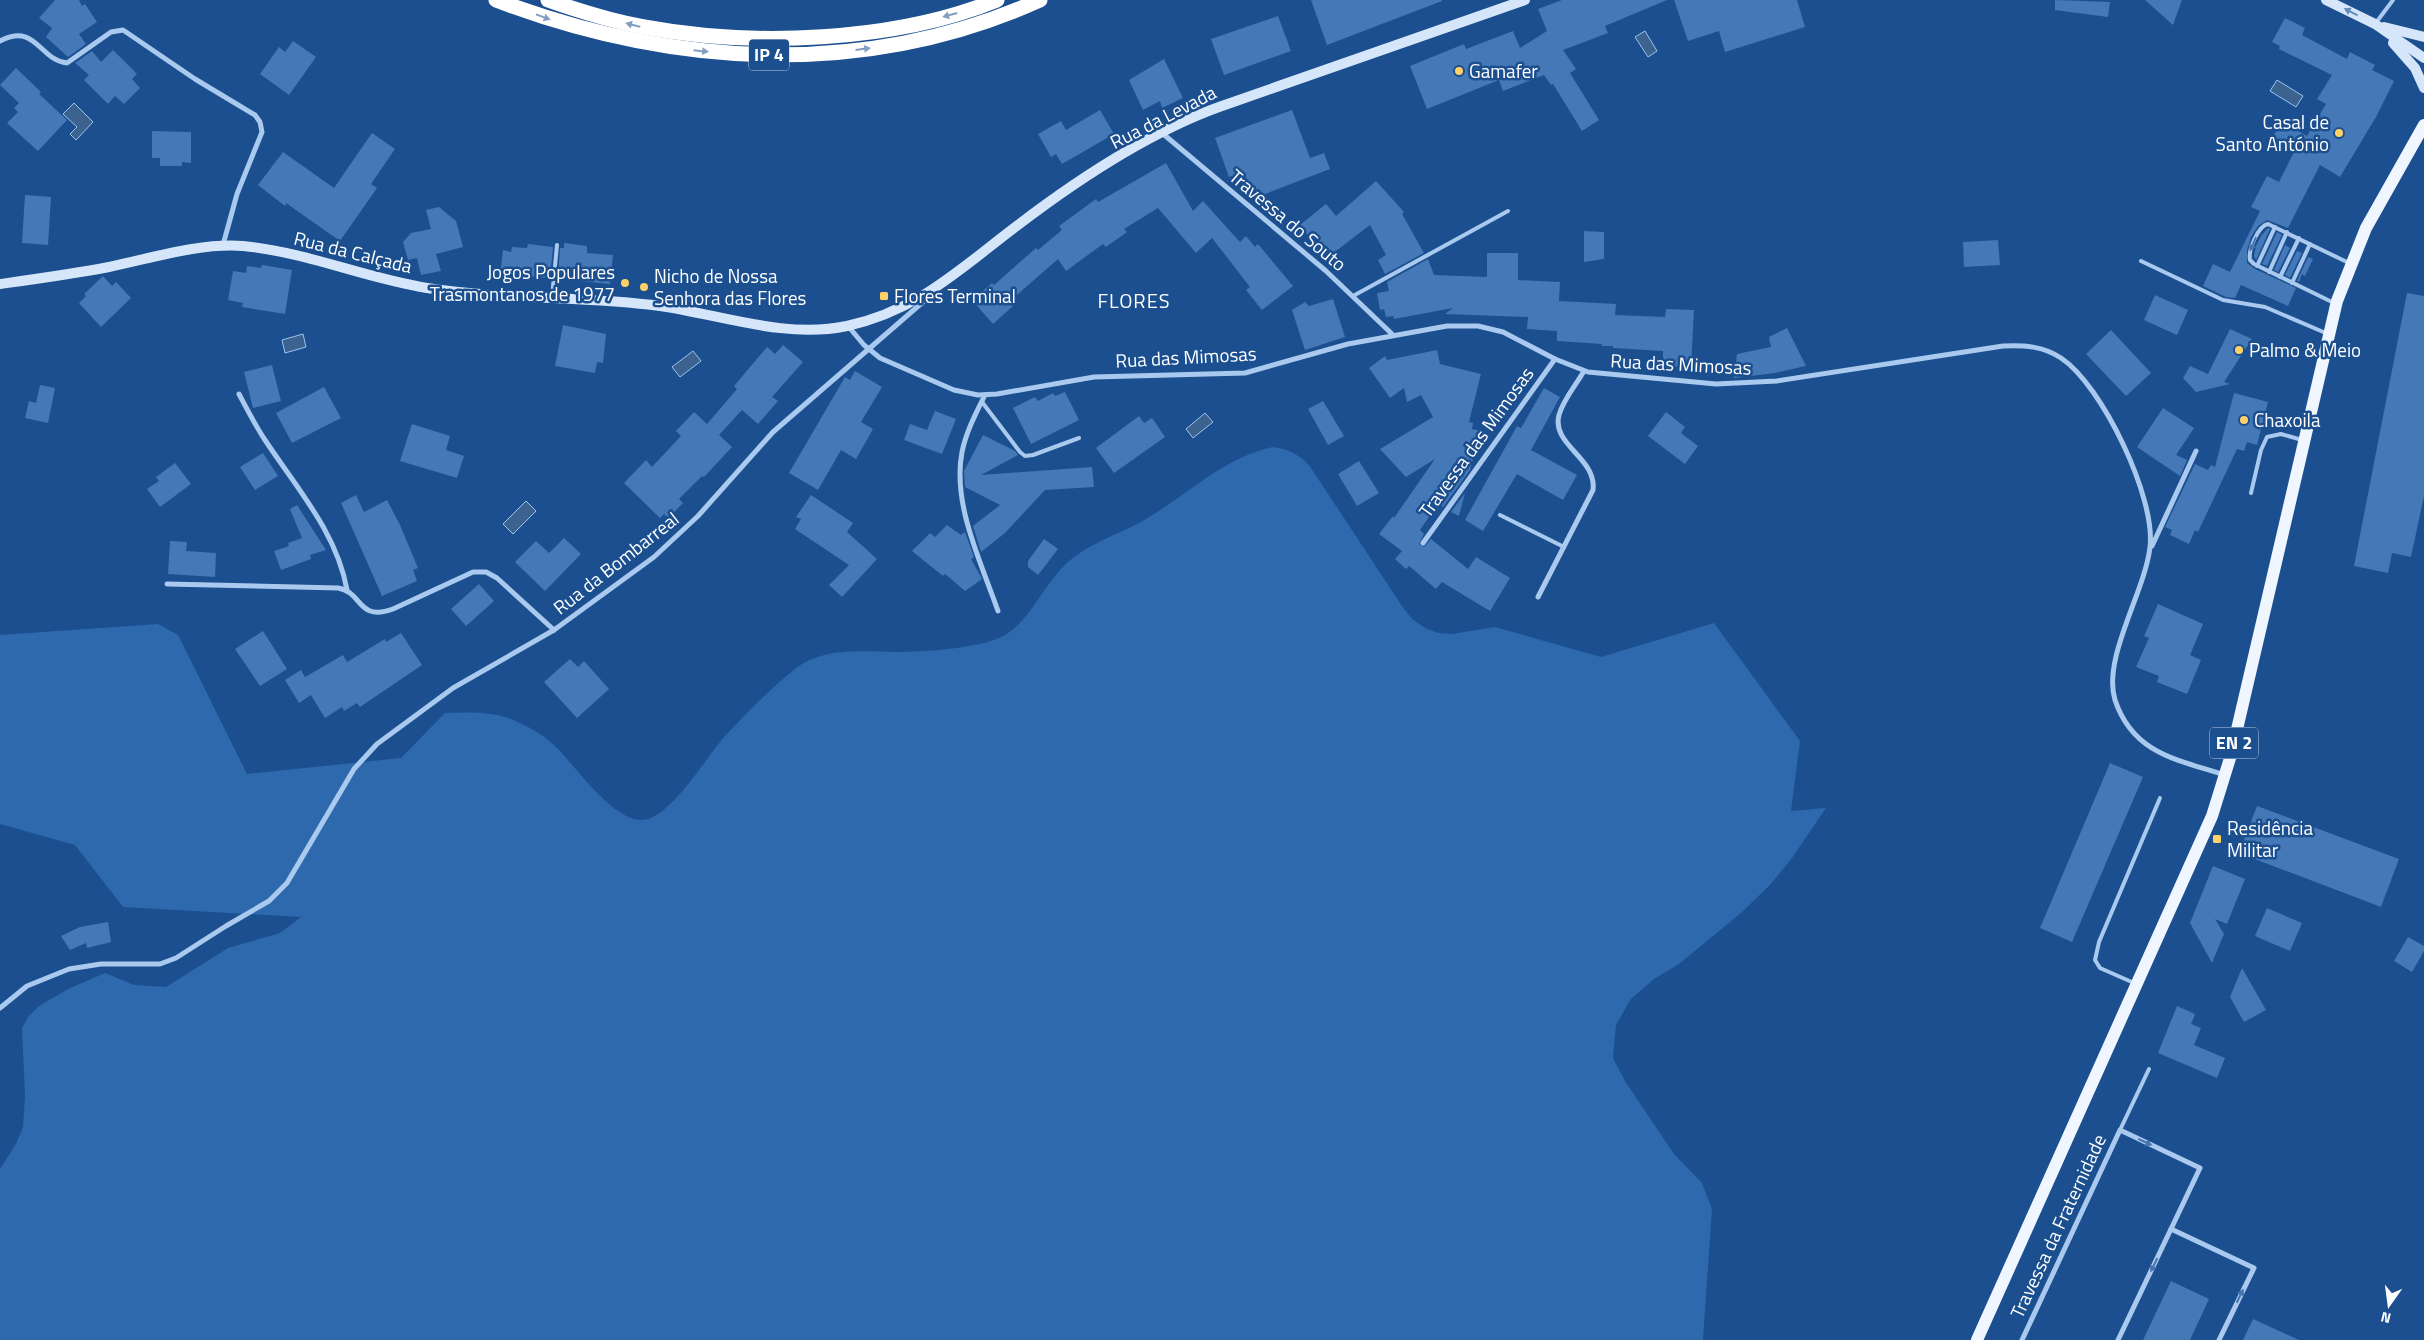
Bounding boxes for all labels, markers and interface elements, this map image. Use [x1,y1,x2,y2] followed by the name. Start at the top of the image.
[2343,8,2358,16] one-way arrow
[943,11,958,19] one-way arrow
[536,13,551,21] one-way arrow
[626,20,641,28] one-way arrow
[749,40,789,70] road number: IP 4
[856,45,872,53] one-way arrow
[694,47,710,55] one-way arrow
[1469,56,1538,85] place label: Gamafer
[1453,65,1465,77] marker: Gamafer
[1105,77,1221,156] street label: Rua da Levada
[2216,107,2329,158] place label: Casal de Santo António
[2333,127,2345,139] marker: Casal de Santo António
[1223,162,1353,278] street label: Travessa do Souto
[291,223,416,280] street label: Rua da Calçada
[2249,237,2257,251] one-way arrow
[430,257,615,308] place label: Jogos Populares Trasmontanos de 1977
[654,261,807,312] place label: Nicho de Nossa Senhora das Flores
[619,277,631,289] marker: Jogos Populares Trasmontanos de 1977
[638,281,650,293] marker: Nicho de Nossa Senhora das Flores
[894,281,1016,310] place label: Flores Terminal
[1097,285,1171,316] district label: FLORES
[878,290,890,302] marker: Flores Terminal
[2249,335,2361,364] place label: Palmo & Meio
[1115,338,1257,375] street label: Rua das Mimosas
[2233,344,2245,356] marker: Palmo & Meio
[1610,345,1752,382] street label: Rua das Mimosas
[1411,360,1540,523] street label: Travessa das Mimosas
[2254,405,2321,434] place label: Chaxoila
[2238,414,2250,426] marker: Chaxoila
[547,504,685,621] street label: Rua da Bombarreal
[2210,728,2258,758] road number: EN 2
[2227,813,2313,864] place label: Residência Militar
[2211,833,2223,845] marker: Residência Militar
[2002,1129,2113,1323] street label: Travessa da Fraternidade
[2137,1138,2152,1146] one-way arrow
[2150,1258,2158,1273] one-way arrow
[2364,1280,2414,1330] north arrow
[2236,1289,2244,1303] one-way arrow
[2378,1307,2393,1329] text: N

